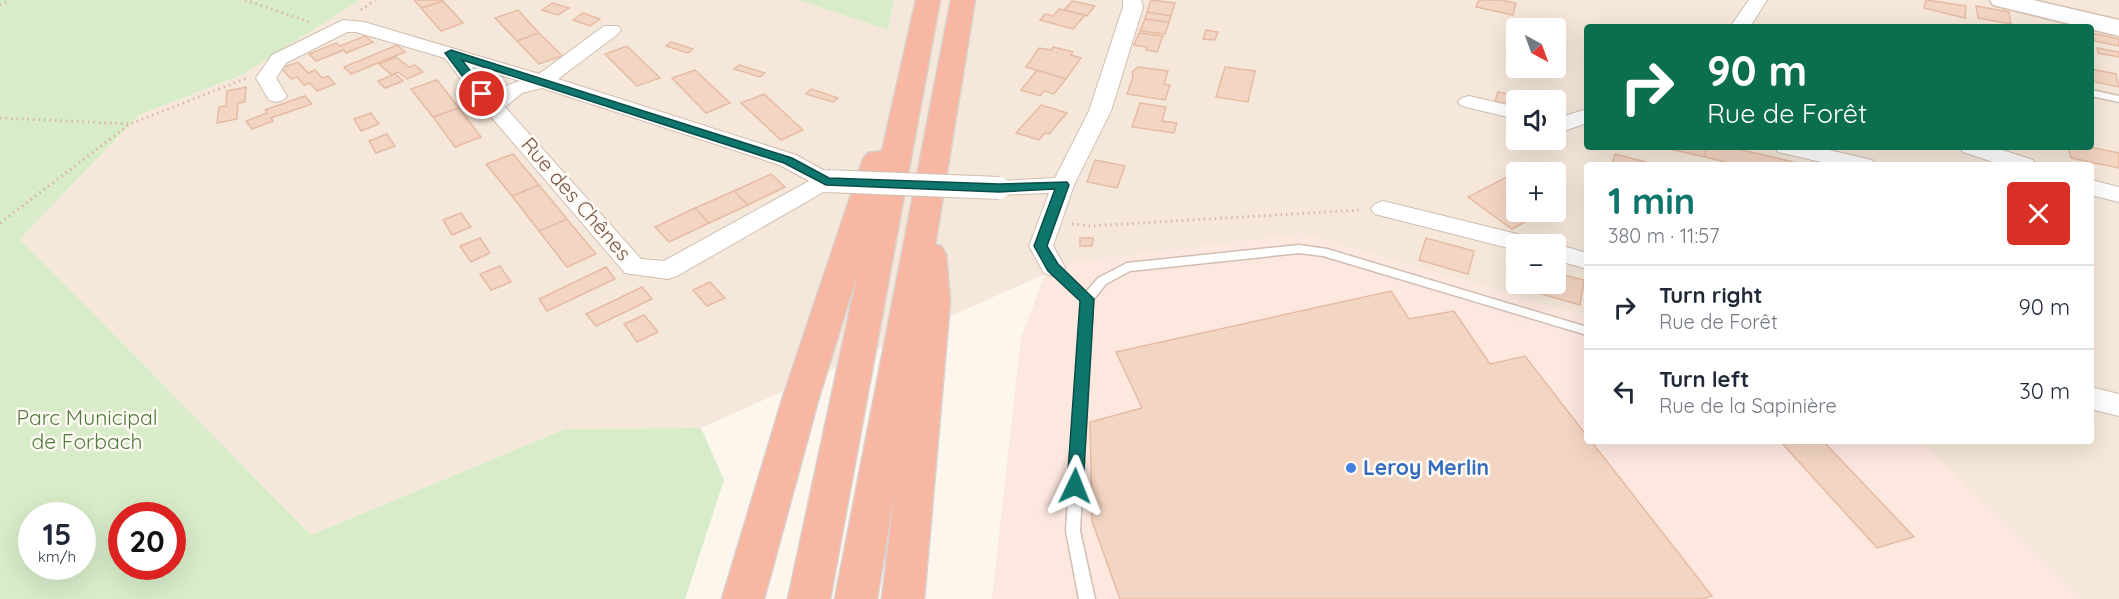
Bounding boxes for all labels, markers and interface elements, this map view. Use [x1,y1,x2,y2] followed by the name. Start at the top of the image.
[1506,18,1566,78] north arrow
[1506,18,1566,294] map controls
[1707,44,1807,97] text: 90 m
[1608,48,1686,126] icon: right
[456,68,507,119] pin
[465,77,498,110] icon: arrive
[1506,90,1566,150] button: sound
[1707,96,1867,130] text: Rue de Forêt
[516,131,637,265] street label: Rue des Chênes
[1506,162,1566,222] button: +
[1608,178,1695,223] text: 1 min
[2007,182,2070,245] button: close
[1608,223,1719,248] text: 380 m · 11:57
[1506,234,1566,294] button: −
[1659,281,1763,309] text: Turn right
[1608,291,1641,324] icon: right
[2019,293,2070,321] text: 90 m
[1659,309,1778,334] text: Rue de Forêt
[1659,365,1749,393] text: Turn left
[1608,375,1641,408] icon: left
[2019,377,2070,405] text: 30 m
[1659,393,1837,418] text: Rue de la Sapinière
[17,404,157,454] park label: Parc Municipal de Forbach
[1043,454,1107,518] position arrow
[1363,454,1489,480] place label: Leroy Merlin
[1344,461,1358,475] marker: Leroy Merlin
[108,502,186,580] speed limit sign: 20
[43,515,71,553] text: 15
[38,547,76,566] text: km/h

